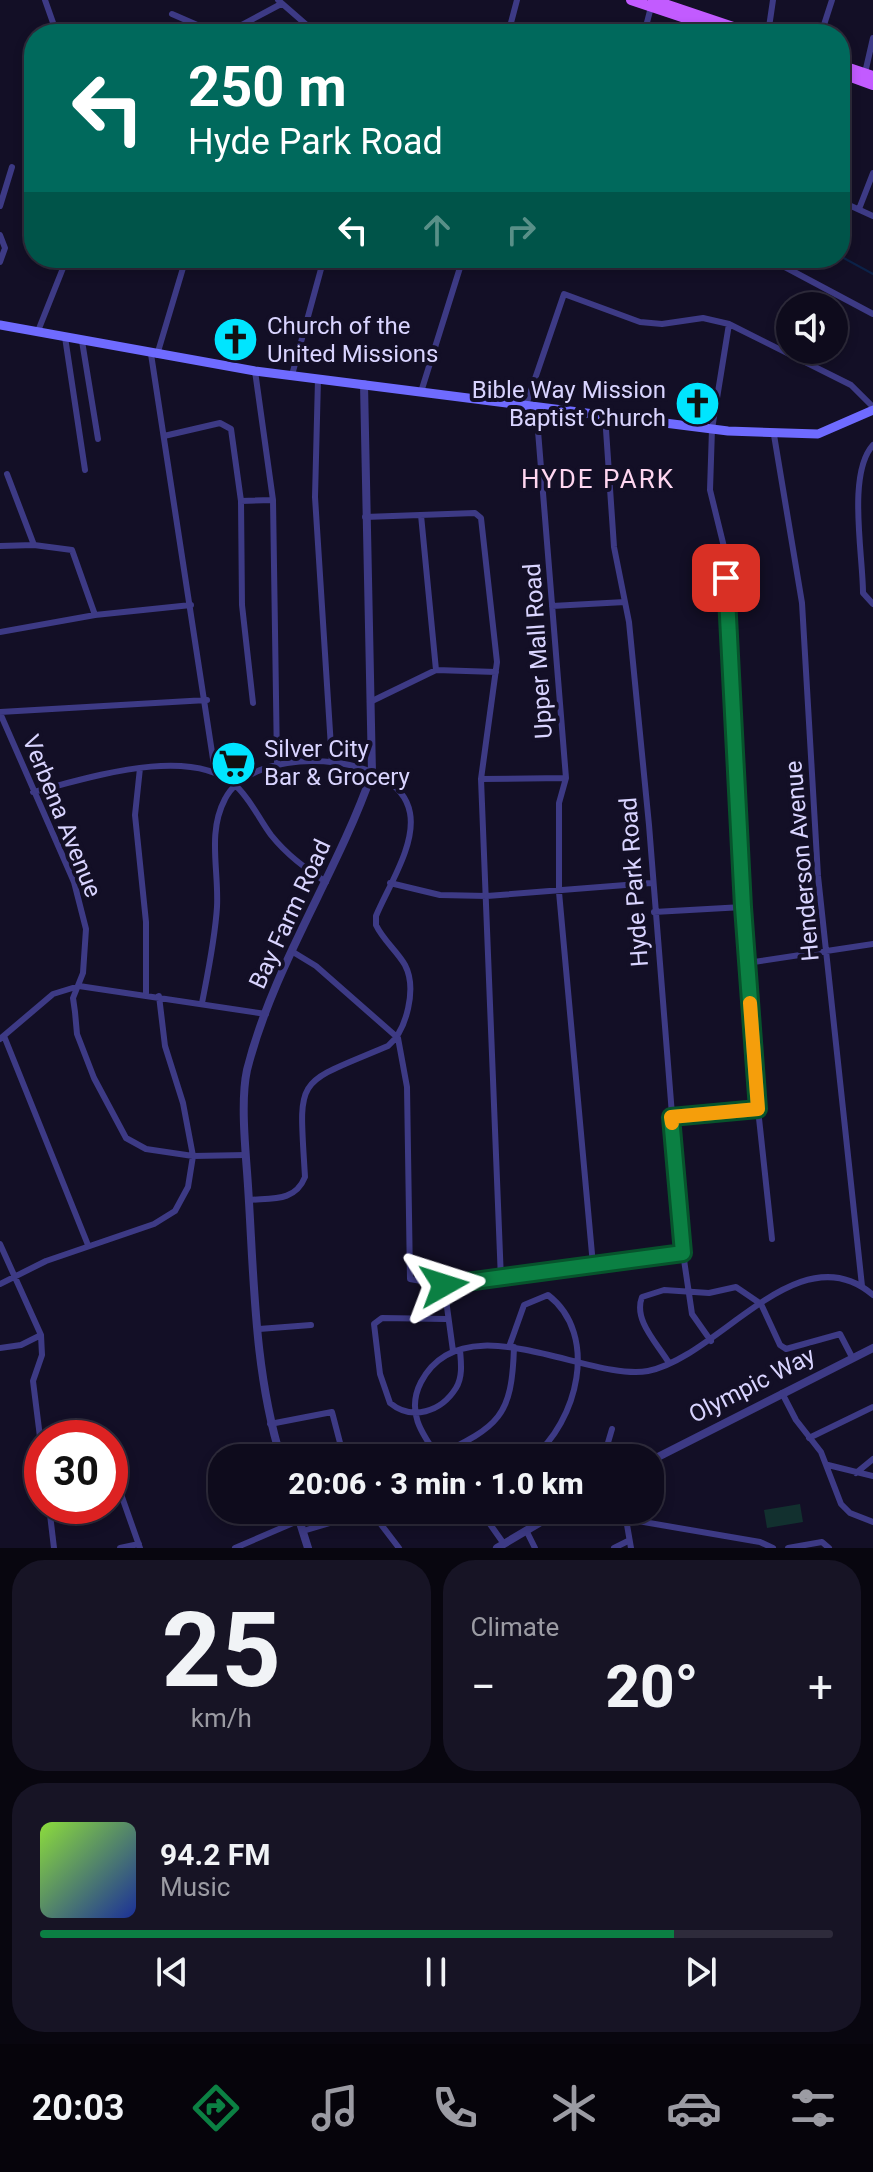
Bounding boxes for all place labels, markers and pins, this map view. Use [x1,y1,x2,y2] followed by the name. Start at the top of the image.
[267,312,438,368] place label: Church of the United Missions
[212,316,260,364] church icon: Church of the United Missions
[472,376,666,432] place label: Bible Way Mission Baptist Church
[673,380,721,428] church icon: Bible Way Mission Baptist Church
[692,544,760,612] pin
[264,735,411,791] place label: Silver City Bar & Grocery
[209,739,257,787] supermarket icon: Silver City Bar & Grocery

